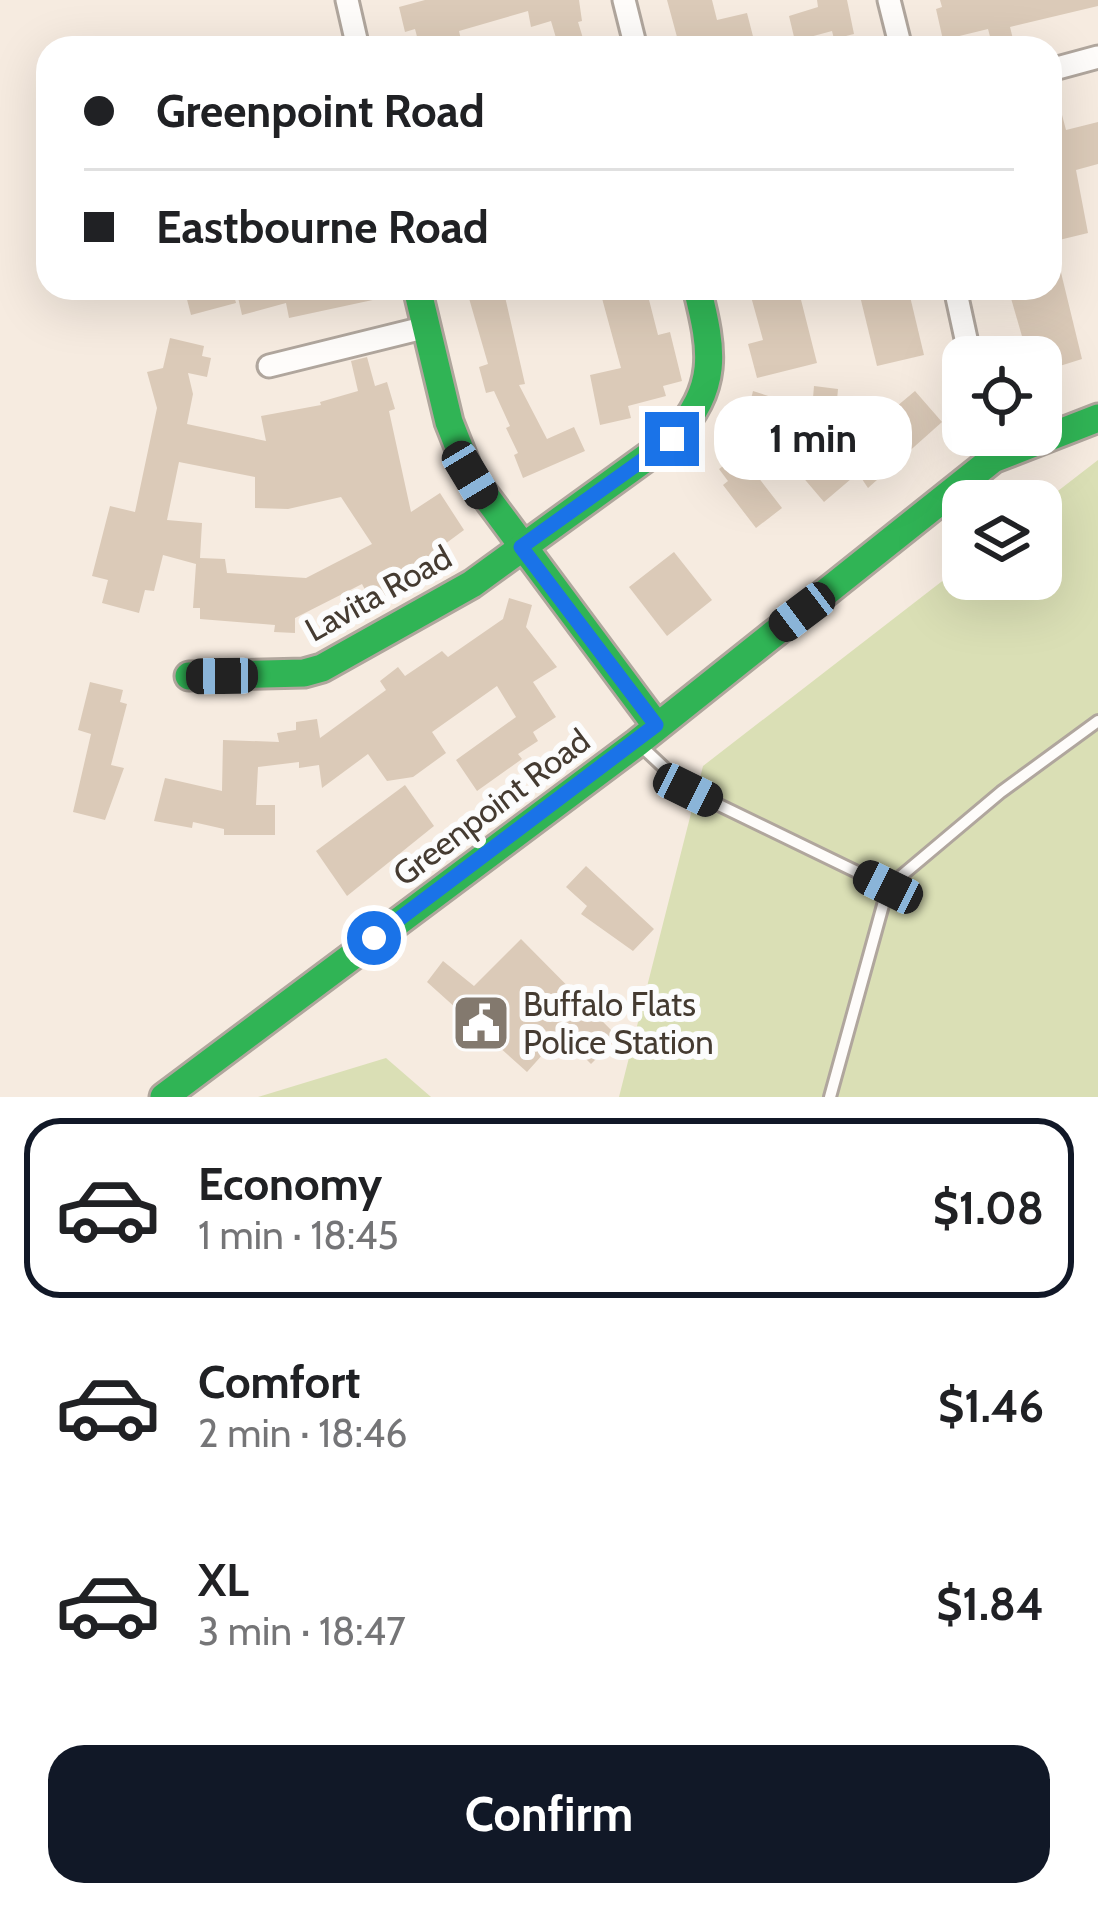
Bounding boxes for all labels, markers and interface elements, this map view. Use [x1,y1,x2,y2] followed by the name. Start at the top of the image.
[156,84,485,138] text: Greenpoint Road
[156,200,489,254] text: Eastbourne Road
[942,336,1062,600] map controls
[942,336,1062,456] button: locate
[714,397,912,481] callout: 1 min
[645,412,699,466] route end
[769,414,857,462] text: 1 min
[436,435,504,515] car
[942,480,1062,600] button: layers
[298,536,458,650] street label: Lavita Road
[762,576,842,648] car
[186,657,258,695] car
[385,720,597,894] street label: Greenpoint Road
[648,758,728,822] car
[848,855,928,919] car
[347,911,401,965] route start
[523,984,714,1062] place label: Buffalo Flats Police Station
[450,992,512,1054] public building icon: Buffalo Flats Police Station
[54,1154,162,1262] icon: car
[198,1157,382,1211] text: Economy
[933,1181,1044,1235] text: $1.08
[198,1211,399,1259] text: 1 min · 18:45
[54,1352,162,1460] icon: car
[198,1355,361,1409] text: Comfort
[938,1379,1044,1433] text: $1.46
[198,1409,407,1457] text: 2 min · 18:46
[54,1550,162,1658] icon: car
[198,1553,249,1607] text: XL
[936,1577,1044,1631] text: $1.84
[198,1607,406,1655] text: 3 min · 18:47
[48,1745,1050,1883] button: Confirm

